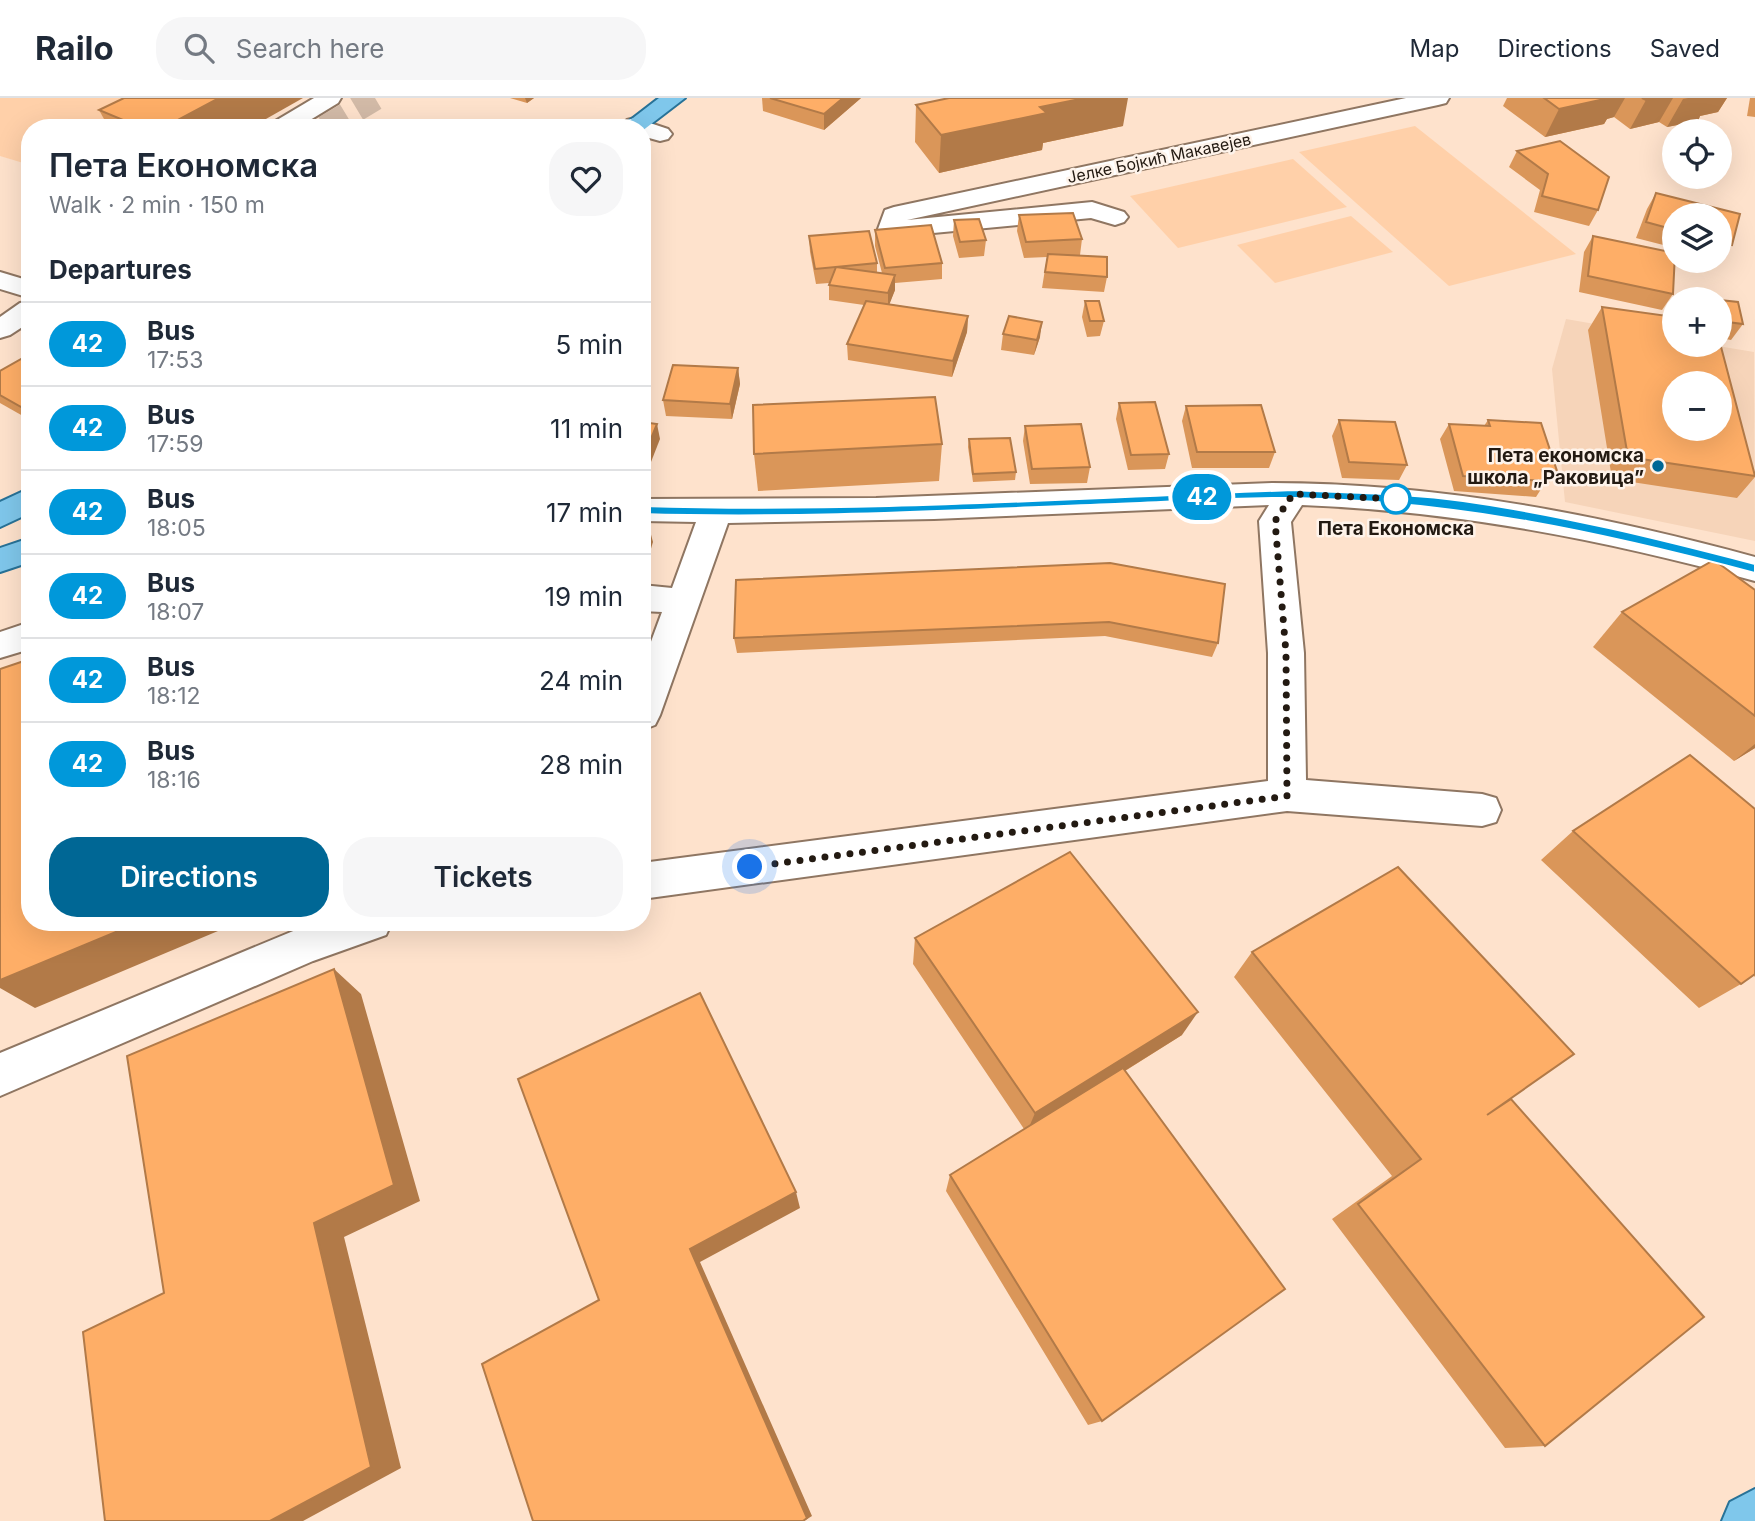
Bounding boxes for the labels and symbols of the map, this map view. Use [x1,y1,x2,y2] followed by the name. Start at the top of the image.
[1065,129,1253,187] street label: Јелке Бојкић Макавејев
[1467,444,1644,489] place label: Пета економска школа „Раковица”
[1650,458,1666,474] marker: Пета економска школа „Раковица”
[1170,474,1234,520] line badge: 42
[1381,484,1411,514] marker: Пета Економска
[1318,517,1474,540] place label: Пета Економска
[732,849,767,884] your location

